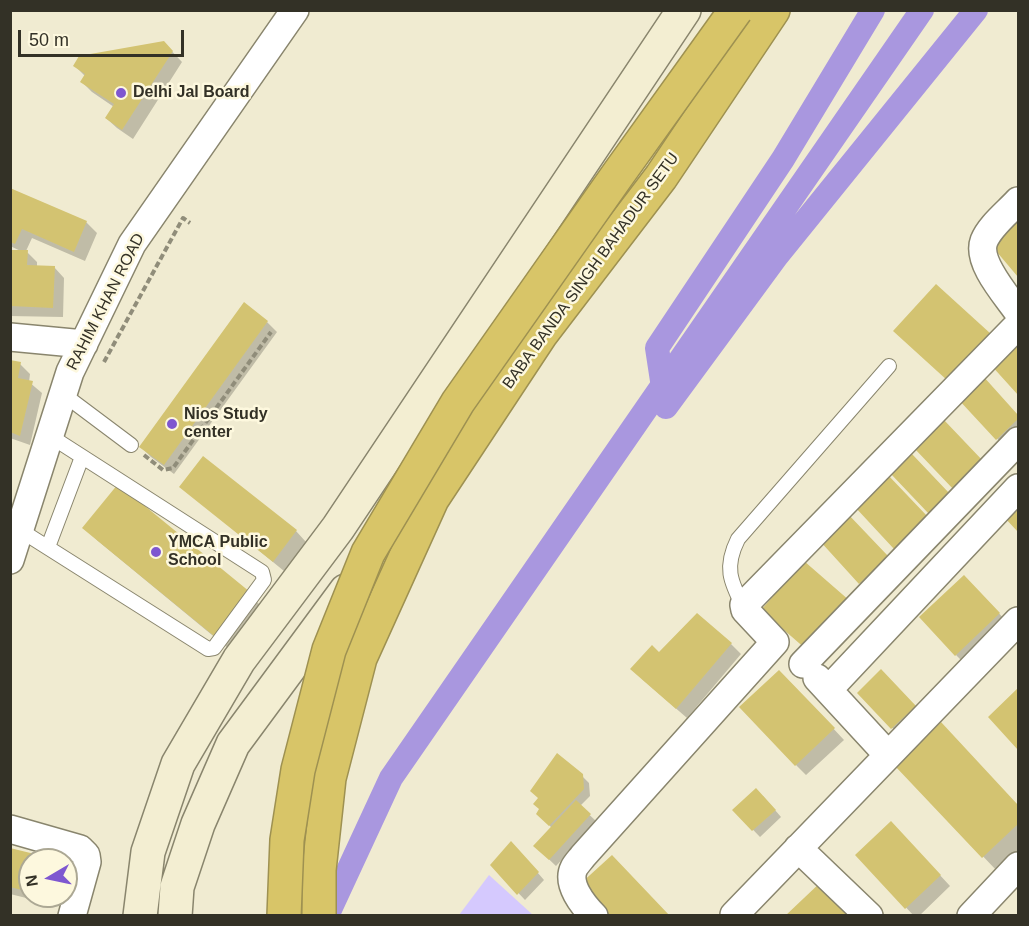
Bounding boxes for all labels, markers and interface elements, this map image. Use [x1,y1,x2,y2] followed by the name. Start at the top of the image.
[21,18,188,56] scale bar
[29,30,69,50] text: 50 m
[133,83,249,103] place label: Delhi Jal Board
[114,86,128,100] marker: Delhi Jal Board
[499,149,683,393] street label: BABA BANDA SINGH BAHADUR SETU
[63,230,149,374] street label: RAHIM KHAN ROAD
[184,405,268,443] place label: Nios Study center
[165,417,179,431] marker: Nios Study center
[168,533,268,571] place label: YMCA Public School
[149,545,163,559] marker: YMCA Public School
[18,848,78,908] north arrow
[22,874,41,888] text: N

